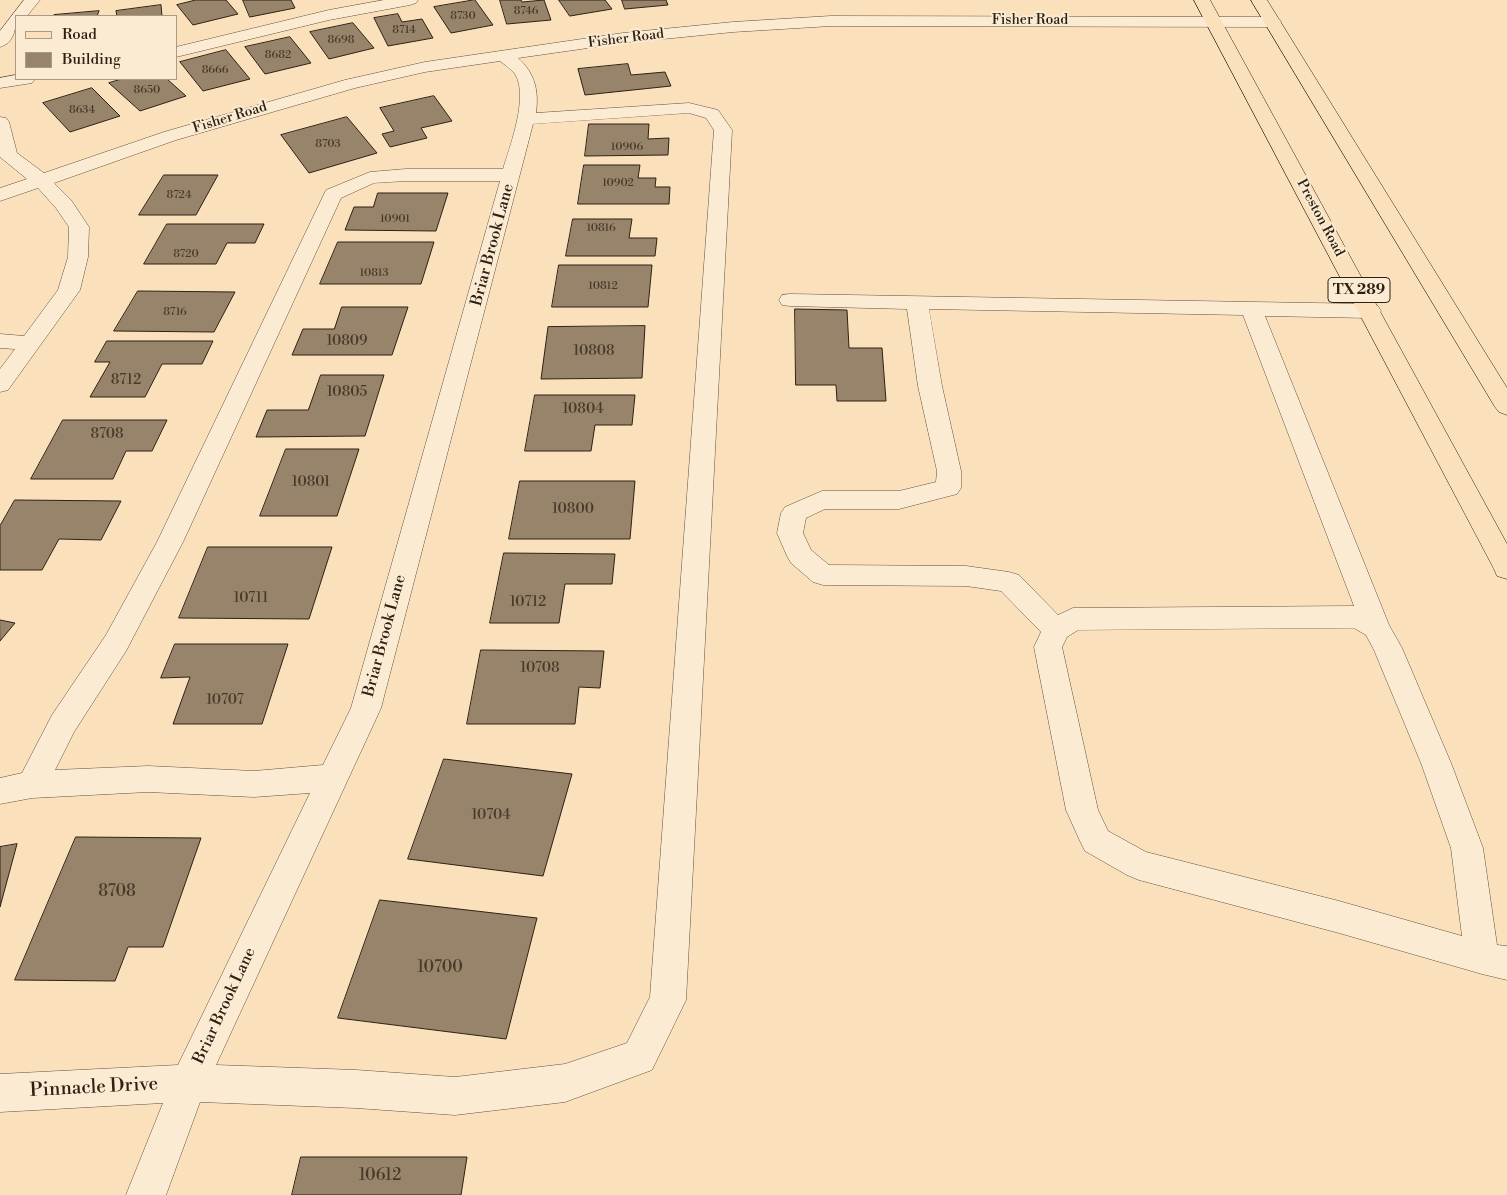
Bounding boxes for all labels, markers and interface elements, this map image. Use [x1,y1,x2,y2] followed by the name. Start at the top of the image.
[514,4,538,18] house number: 8746
[450,9,476,23] house number: 8730
[992,13,1068,29] street label: Fisher Road
[15,15,178,80] legend
[392,23,416,37] house number: 8714
[62,25,97,44] text: Road
[587,26,665,52] street label: Fisher Road
[328,33,354,47] house number: 8698
[265,48,291,62] house number: 8682
[62,50,121,69] text: Building
[202,63,228,77] house number: 8666
[134,83,160,97] house number: 8650
[191,99,269,137] street label: Fisher Road
[69,103,95,117] house number: 8634
[315,137,341,151] house number: 8703
[611,140,643,154] house number: 10906
[602,176,634,190] house number: 10902
[1293,176,1347,260] street label: Preston Road
[467,182,519,308] street label: Briar Brook Lane
[167,188,191,202] house number: 8724
[380,212,410,226] house number: 10901
[586,221,616,235] house number: 10816
[173,247,199,261] house number: 8720
[359,266,389,280] house number: 10813
[1328,278,1390,302] road number: TX 289
[588,279,618,293] house number: 10812
[163,305,187,319] house number: 8716
[326,334,368,350] house number: 10809
[573,344,615,360] house number: 10808
[111,373,141,389] house number: 8712
[327,385,367,401] house number: 10805
[562,402,604,418] house number: 10804
[91,427,123,443] house number: 8708
[292,475,330,491] house number: 10801
[552,502,594,518] house number: 10800
[359,573,411,699] street label: Briar Brook Lane
[234,591,268,607] house number: 10711
[510,595,546,611] house number: 10712
[520,661,560,677] house number: 10708
[206,693,244,709] house number: 10707
[471,808,511,824] house number: 10704
[98,882,136,902] house number: 8708
[190,945,260,1067] street label: Briar Brook Lane
[417,958,463,978] house number: 10700
[29,1073,159,1103] street label: Pinnacle Drive
[359,1166,401,1186] house number: 10612

